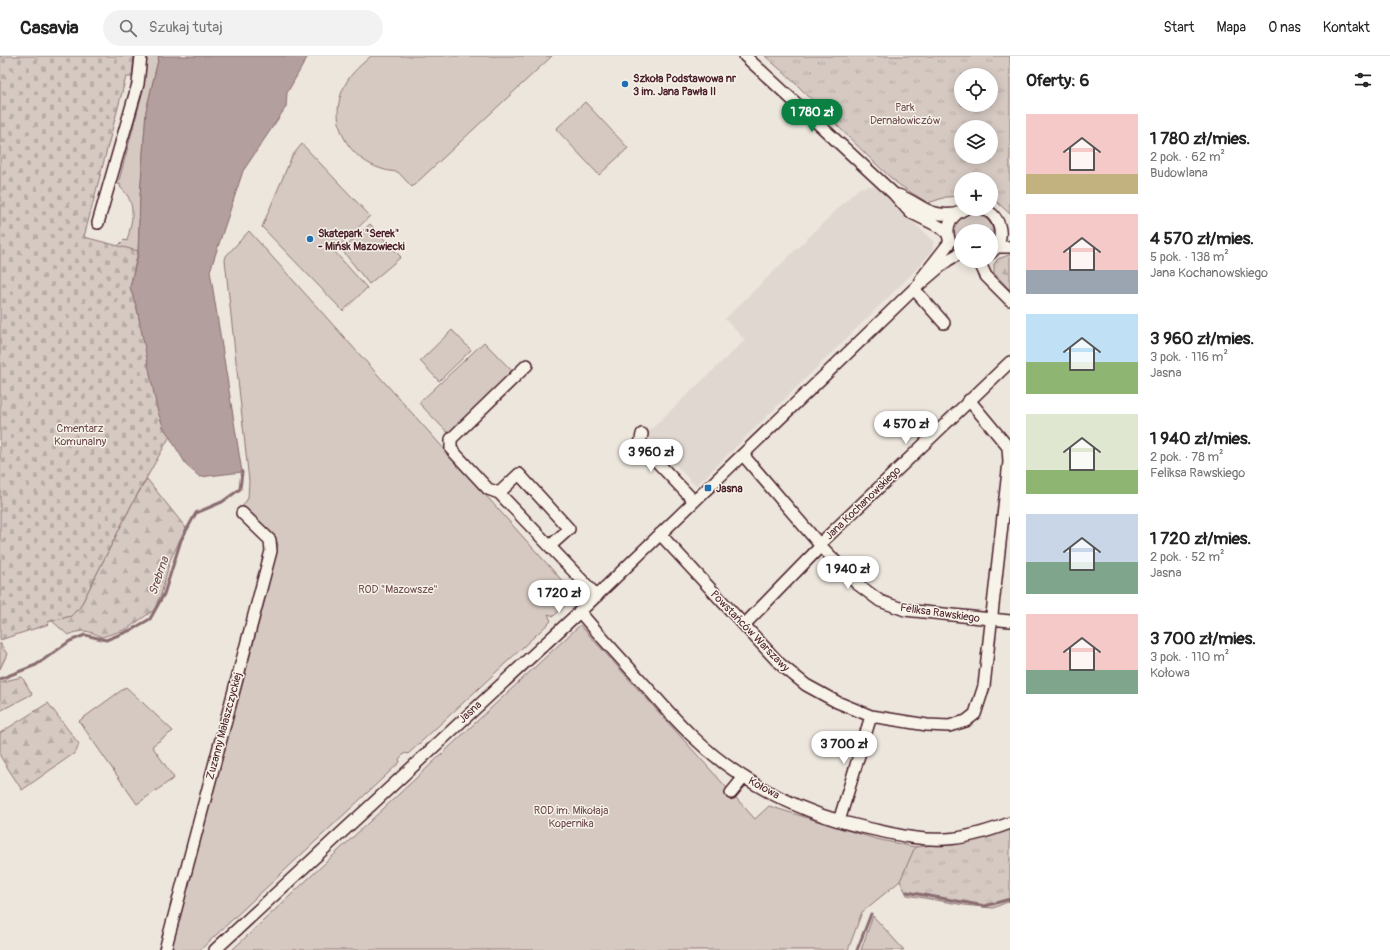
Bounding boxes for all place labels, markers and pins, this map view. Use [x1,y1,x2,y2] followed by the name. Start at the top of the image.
[633,72,737,98] place label: Szkoła Podstawowa nr 3 im. Jana Pawła II
[620,79,630,89] marker: Szkoła Podstawowa nr 3 im. Jana Pawła II
[771,99,853,133] pin: 1 780 zł
[318,227,405,253] place label: Skatepark "Serek" - Mińsk Mazowiecki
[305,234,315,244] marker: Skatepark "Serek" - Mińsk Mazowiecki
[865,411,947,445] pin: 4 570 zł
[610,439,692,473] pin: 3 960 zł
[716,482,743,495] place label: Jasna
[703,483,713,493] marker: Jasna
[807,556,889,590] pin: 1 940 zł
[518,580,600,614] pin: 1 720 zł
[803,731,885,765] pin: 3 700 zł

